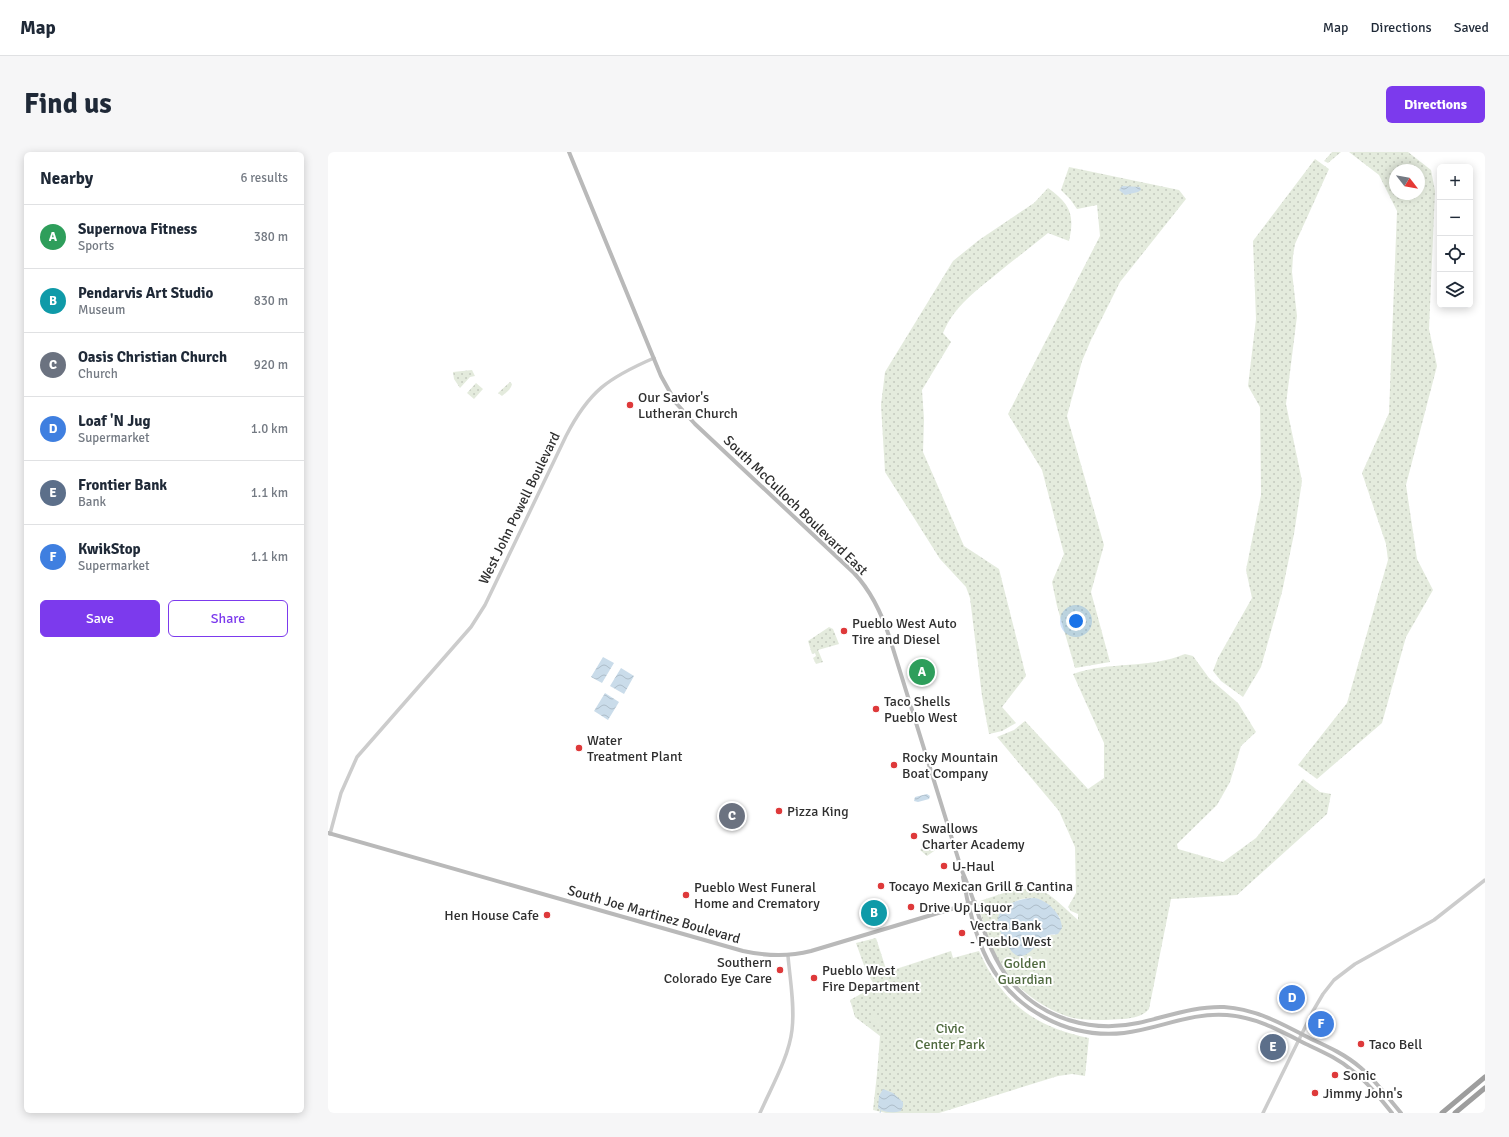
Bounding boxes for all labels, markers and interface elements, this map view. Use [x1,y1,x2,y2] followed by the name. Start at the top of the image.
[20,16,56,40] text: Map
[1323,19,1349,36] text: Map
[1371,19,1432,36] text: Directions
[1454,19,1489,36] text: Saved
[1386,86,1485,123] button: Directions
[24,87,112,121] text: Find us
[1389,164,1425,200] north arrow
[1437,164,1473,308] map controls
[1437,164,1473,200] button: +
[40,168,93,189] text: Nearby
[240,170,288,186] text: 6 results
[1437,200,1473,236] button: −
[78,220,197,238] text: Supernova Fitness
[49,229,57,245] text: A
[254,229,288,245] text: 380 m
[1437,236,1473,272] button: locate
[78,238,114,254] text: Sports
[1437,272,1473,308] button: layers
[78,284,213,302] text: Pendarvis Art Studio
[49,293,57,309] text: B
[254,293,288,309] text: 830 m
[78,302,125,318] text: Museum
[78,348,227,366] text: Oasis Christian Church
[49,357,57,373] text: C
[254,357,288,373] text: 920 m
[78,366,118,382] text: Church
[638,389,738,422] place label: Our Savior's Lutheran Church
[625,400,635,410] marker: Our Savior's Lutheran Church
[78,412,151,430] text: Loaf 'N Jug
[49,421,57,437] text: D
[251,421,288,437] text: 1.0 km
[475,429,564,587] street label: West John Powell Boulevard
[78,430,150,446] text: Supermarket
[720,432,871,579] street label: South McCulloch Boulevard East
[78,476,167,494] text: Frontier Bank
[49,485,57,501] text: E
[251,485,288,501] text: 1.1 km
[78,494,106,510] text: Bank
[78,540,141,558] text: KwikStop
[50,549,56,565] text: F
[251,549,288,565] text: 1.1 km
[78,558,150,574] text: Supermarket
[40,600,160,637] button: Save
[168,600,288,637] button: Share
[1066,611,1086,631] your location
[852,615,957,648] place label: Pueblo West Auto Tire and Diesel
[839,626,849,636] marker: Pueblo West Auto Tire and Diesel
[909,657,935,687] pin: A
[884,693,958,726] place label: Taco Shells Pueblo West
[871,704,881,714] marker: Taco Shells Pueblo West
[587,732,683,765] place label: Water Treatment Plant
[574,743,584,753] marker: Water Treatment Plant
[902,749,998,782] place label: Rocky Mountain Boat Company
[889,760,899,770] marker: Rocky Mountain Boat Company
[719,801,745,831] pin: C
[787,803,849,820] place label: Pizza King
[774,806,784,816] marker: Pizza King
[922,820,1025,853] place label: Swallows Charter Academy
[909,831,919,841] marker: Swallows Charter Academy
[952,858,995,875] place label: U-Haul
[939,861,949,871] marker: U-Haul
[889,878,1073,895] place label: Tocayo Mexican Grill & Cantina
[694,879,820,912] place label: Pueblo West Funeral Home and Crematory
[876,881,886,891] marker: Tocayo Mexican Grill & Cantina
[566,882,742,947] street label: South Joe Martinez Boulevard
[681,890,691,900] marker: Pueblo West Funeral Home and Crematory
[861,898,887,928] pin: B
[919,899,1012,916] place label: Drive Up Liquor
[906,902,916,912] marker: Drive Up Liquor
[444,907,539,924] place label: Hen House Cafe
[542,910,552,920] marker: Hen House Cafe
[970,917,1052,950] place label: Vectra Bank - Pueblo West
[957,928,967,938] marker: Vectra Bank - Pueblo West
[664,954,772,987] place label: Southern Colorado Eye Care
[998,955,1052,988] park label: Golden Guardian
[822,962,920,995] place label: Pueblo West Fire Department
[775,965,785,975] marker: Southern Colorado Eye Care
[809,973,819,983] marker: Pueblo West Fire Department
[1279,983,1305,1013] pin: D
[1308,1009,1334,1039] pin: F
[915,1020,985,1053] park label: Civic Center Park
[1260,1032,1286,1062] pin: E
[1369,1036,1422,1053] place label: Taco Bell
[1356,1039,1366,1049] marker: Taco Bell
[1343,1067,1376,1084] place label: Sonic
[1330,1070,1340,1080] marker: Sonic
[1323,1085,1403,1102] place label: Jimmy John's
[1310,1088,1320,1098] marker: Jimmy John's

